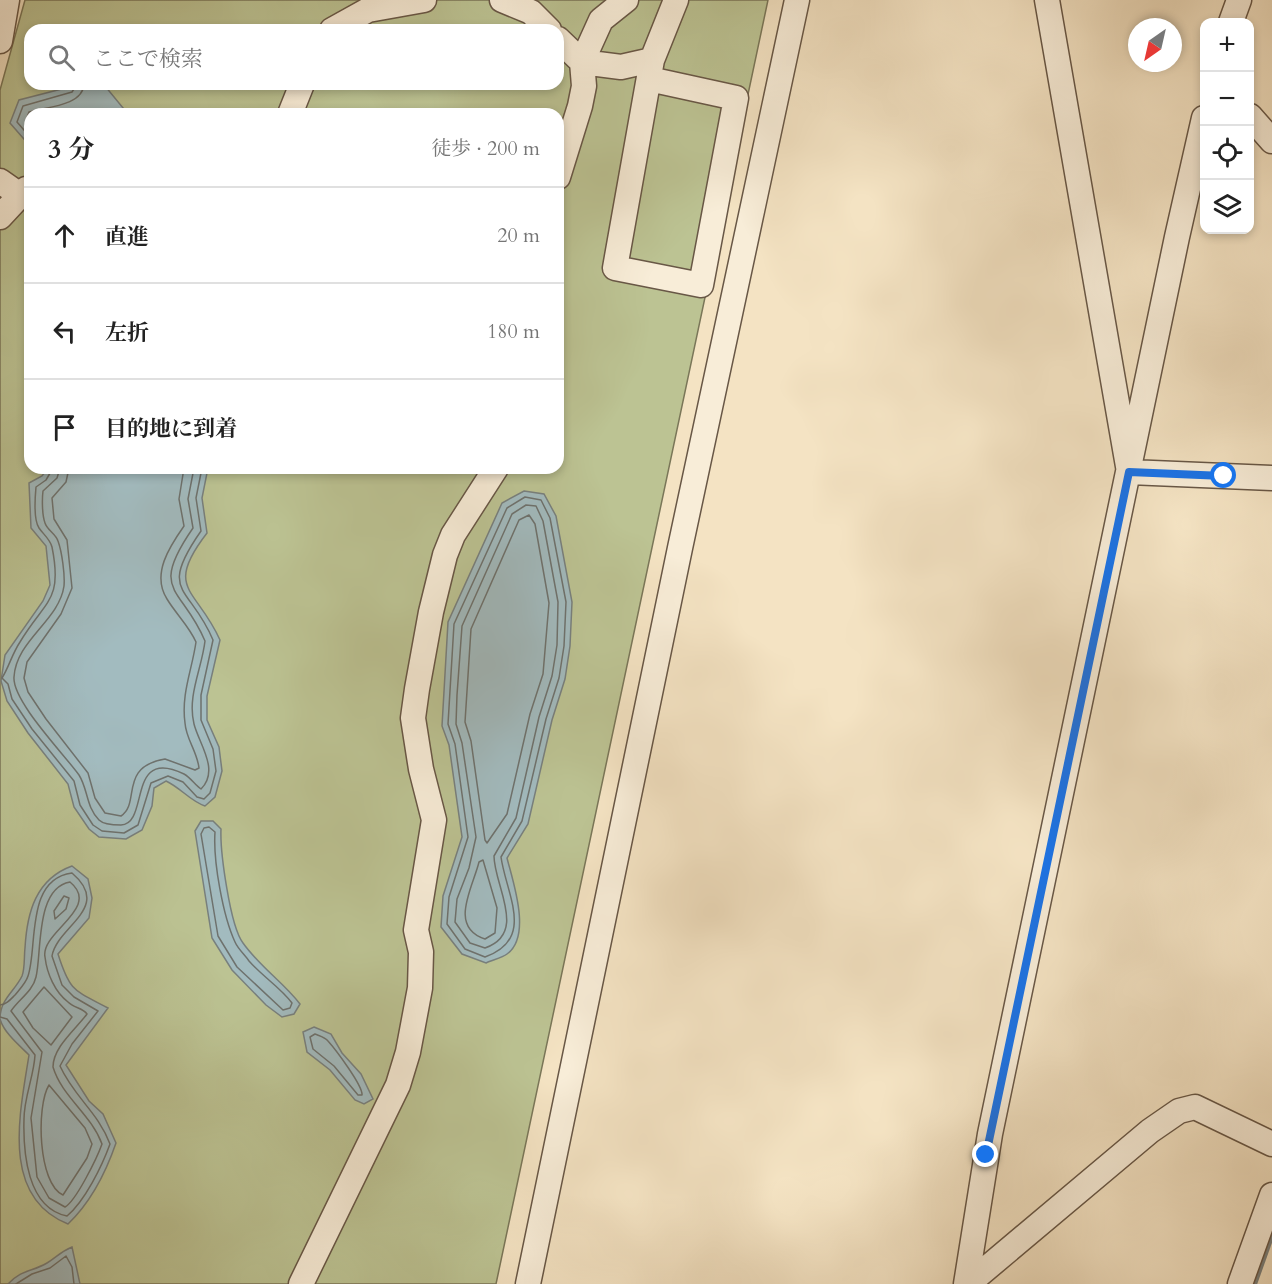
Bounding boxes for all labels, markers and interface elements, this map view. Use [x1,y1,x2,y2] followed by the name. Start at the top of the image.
[1128,18,1182,72] north arrow
[1200,18,1254,234] map controls
[1200,18,1254,72] button: +
[24,24,564,90] search box
[45,41,78,74] icon: search
[93,44,203,74] text: ここで検索
[1200,72,1254,126] button: −
[1200,126,1254,180] button: locate
[48,132,94,167] text: 3 分
[431,135,540,162] text: 徒歩 · 200 m
[1200,180,1254,234] button: layers
[48,219,81,252] icon: ahead
[105,222,149,252] text: 直進
[497,222,540,249] text: 20 m
[48,315,81,348] icon: left
[105,318,149,348] text: 左折
[487,318,540,345] text: 180 m
[48,411,81,444] icon: arrive
[105,414,237,444] text: 目的地に到着
[1210,462,1236,488] route start
[972,1141,998,1167] route end

